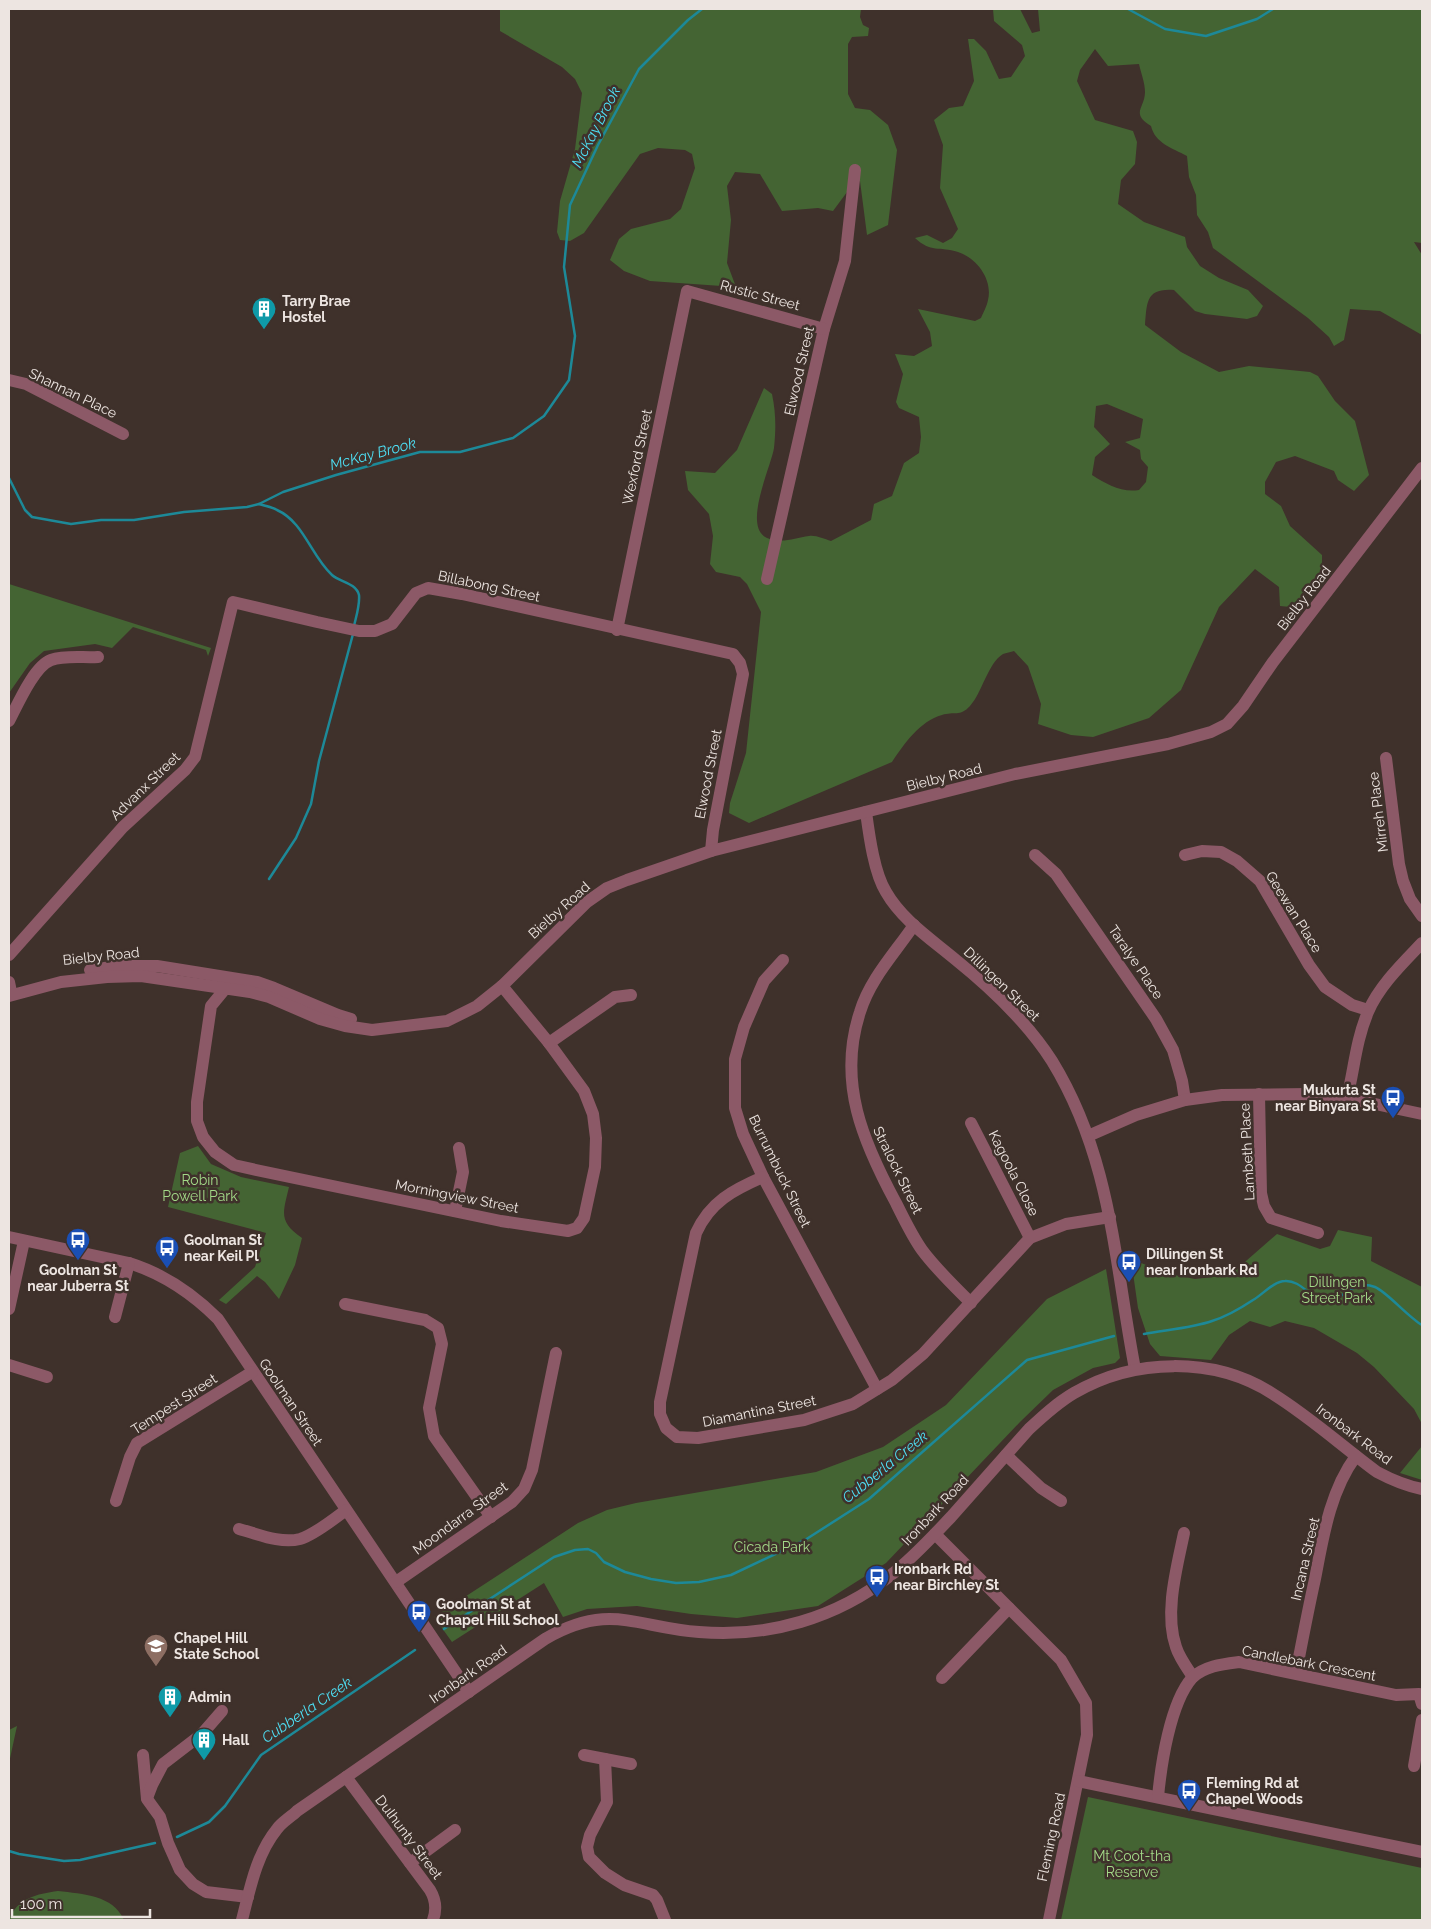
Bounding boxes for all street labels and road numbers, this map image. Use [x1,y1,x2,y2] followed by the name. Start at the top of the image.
[718,277,802,313] street label: Rustic Street
[781,325,817,417] street label: Elwood Street
[26,365,120,421] street label: Shannan Place
[619,407,655,506] street label: Wexford Street
[1274,563,1334,633] street label: Bielby Road
[437,567,542,605] street label: Billabong Street
[691,728,725,820] street label: Elwood Street
[107,749,183,823] street label: Advanx Street
[905,760,983,794] street label: Bielby Road
[1365,771,1391,853] street label: Mirreh Place
[1263,868,1325,956] street label: Geewan Place
[525,878,593,942] street label: Bielby Road
[1105,922,1167,1002] street label: Taralye Place
[62,944,140,968] street label: Bielby Road
[961,944,1043,1024] street label: Dillingen Street
[1236,1103,1258,1201] street label: Lambeth Place
[746,1112,814,1230] street label: Burrumbuck Street
[870,1124,926,1217] street label: Stralock Street
[986,1128,1042,1218] street label: Kagoola Close
[394,1176,520,1216] street label: Morningview Street
[256,1355,326,1449] street label: Goolman Street
[128,1370,220,1438] street label: Tempest Street
[701,1392,817,1430] street label: Diamantina Street
[1313,1400,1395,1468] street label: Ironbark Road
[898,1471,972,1549] street label: Ironbark Road
[410,1478,511,1558] street label: Moondarra Street
[1288,1515,1322,1602] street label: Incana Street
[426,1642,510,1706] street label: Ironbark Road
[1241,1642,1378,1684] street label: Candlebark Crescent
[1034,1791,1068,1883] street label: Fleming Road
[372,1792,446,1882] street label: Dulhunty Street

